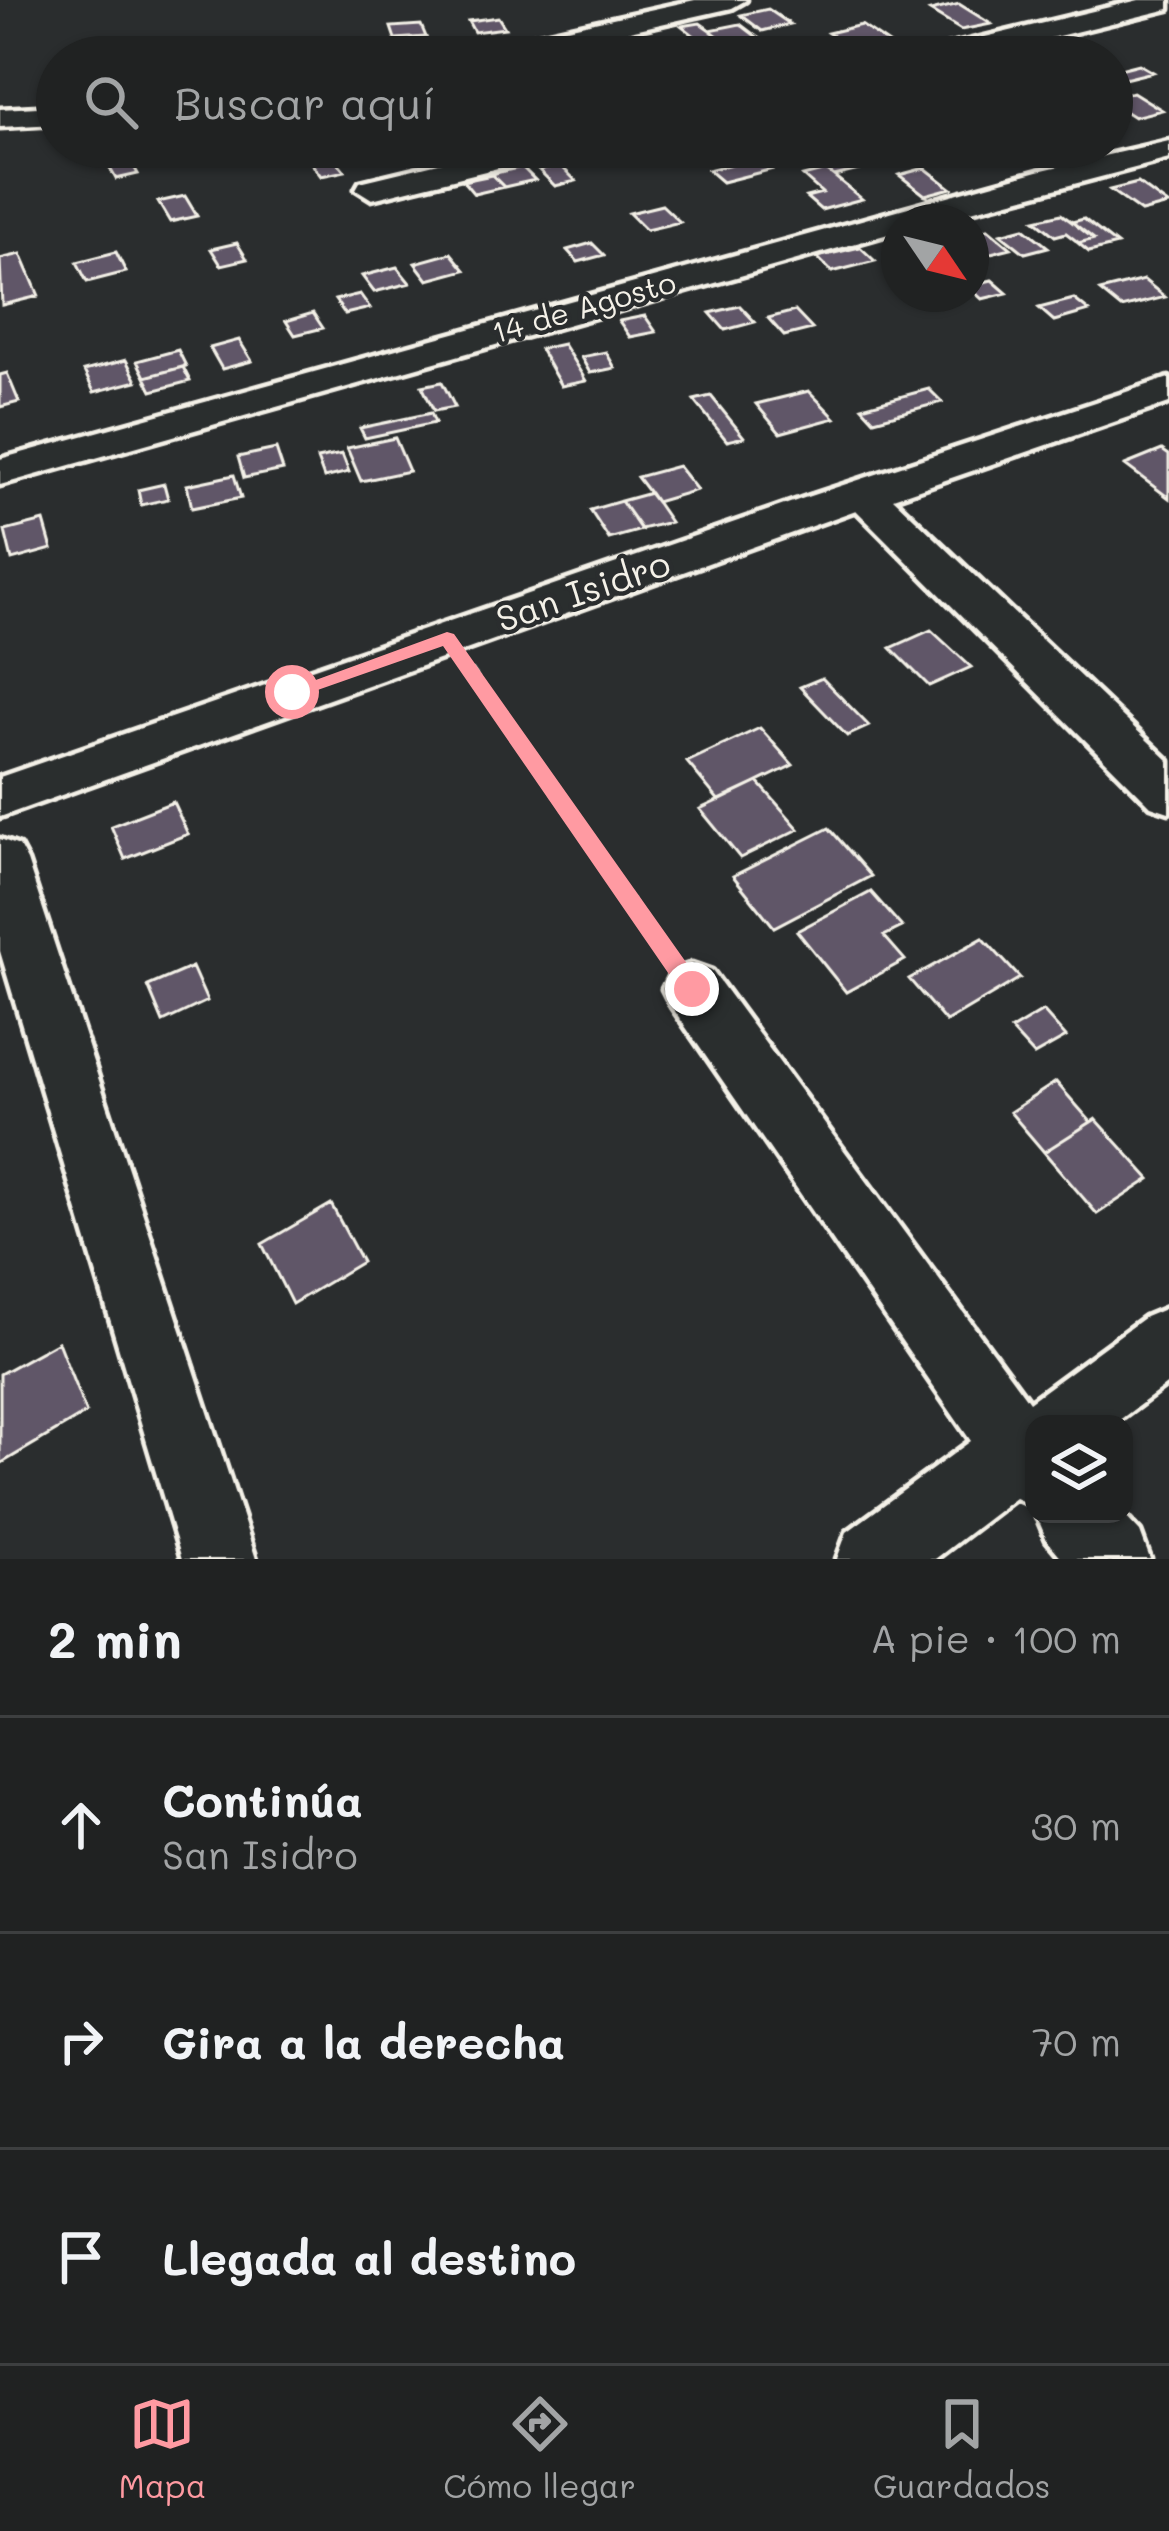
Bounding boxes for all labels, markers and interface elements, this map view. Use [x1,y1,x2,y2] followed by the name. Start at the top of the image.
[36,36,1133,168] search box
[78,69,144,135] icon: search
[174,73,436,131] text: Buscar aquí
[881,204,989,312] north arrow
[487,261,680,351] street label: 14 de Agosto
[489,538,676,641] street label: San Isidro
[265,665,319,719] route start
[665,962,719,1016] route end
[1025,1415,1133,1523] map controls
[1025,1415,1133,1523] button: layers
[48,1604,182,1671] text: 2 min
[870,1612,1121,1663] text: A pie · 100 m
[162,1770,363,1828] text: Continúa
[48,1792,114,1858] icon: ahead
[1031,1799,1121,1850] text: 30 m
[162,1828,358,1879] text: San Isidro
[48,2008,114,2074] icon: right
[162,2012,565,2070] text: Gira a la derecha
[1032,2015,1121,2066] text: 70 m
[48,2224,114,2290] icon: arrive
[162,2228,576,2286] text: Llegada al destino
[118,2391,206,2506] tab: Mapa
[443,2391,636,2506] tab: Cómo llegar
[873,2391,1051,2506] tab: Guardados

